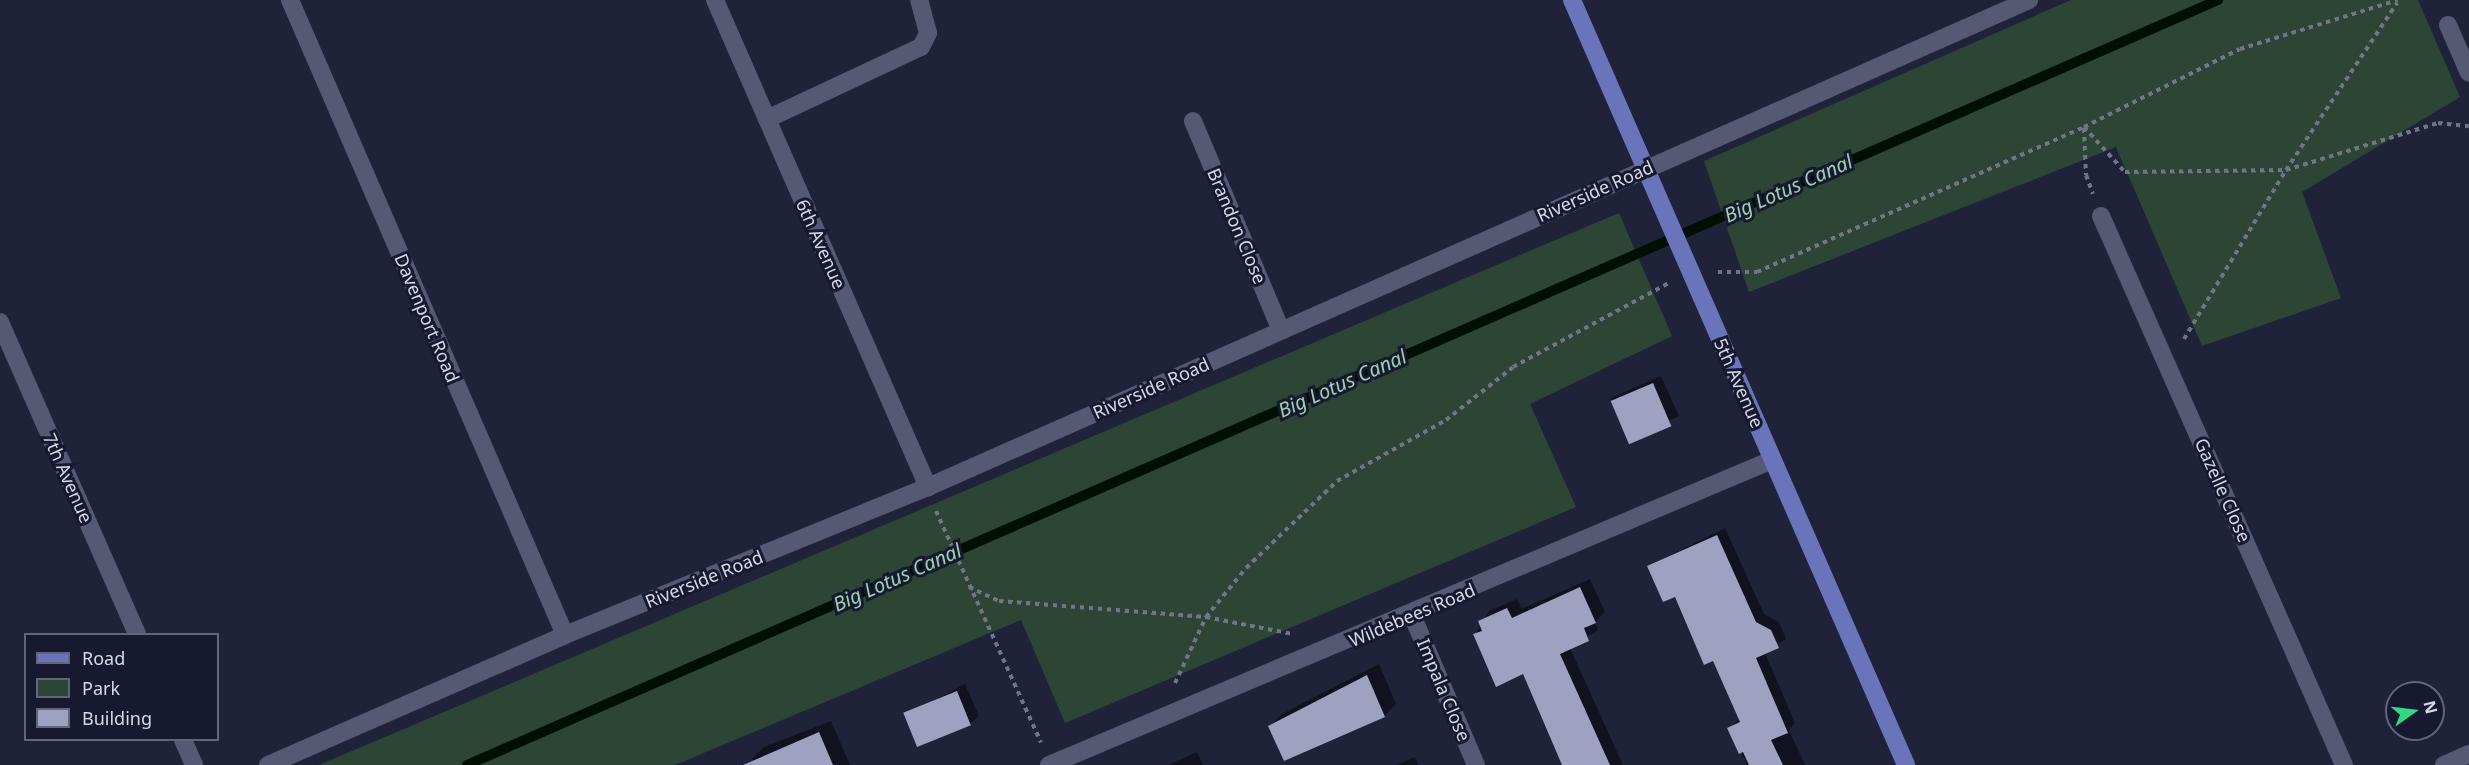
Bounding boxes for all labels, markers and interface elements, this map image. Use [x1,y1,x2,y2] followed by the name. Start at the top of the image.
[1720,149,1856,227] water label: Big Lotus Canal
[1534,156,1656,226] street label: Riverside Road
[1203,165,1271,287] street label: Brandon Close
[792,196,850,292] street label: 6th Avenue
[390,251,464,385] street label: Davenport Road
[1710,335,1768,431] street label: 5th Avenue
[1274,344,1410,422] water label: Big Lotus Canal
[1090,353,1212,423] street label: Riverside Road
[39,430,97,526] street label: 7th Avenue
[2190,435,2256,545] street label: Gazelle Close
[829,538,965,616] water label: Big Lotus Canal
[642,546,766,612] street label: Riverside Road
[1346,579,1478,651] street label: Wildebees Road
[24,633,219,741] legend
[1413,636,1475,744] street label: Impala Close
[82,646,125,670] text: Road
[82,676,120,700] text: Park
[2385,681,2445,741] north arrow
[2418,698,2443,716] text: N
[82,706,152,730] text: Building

